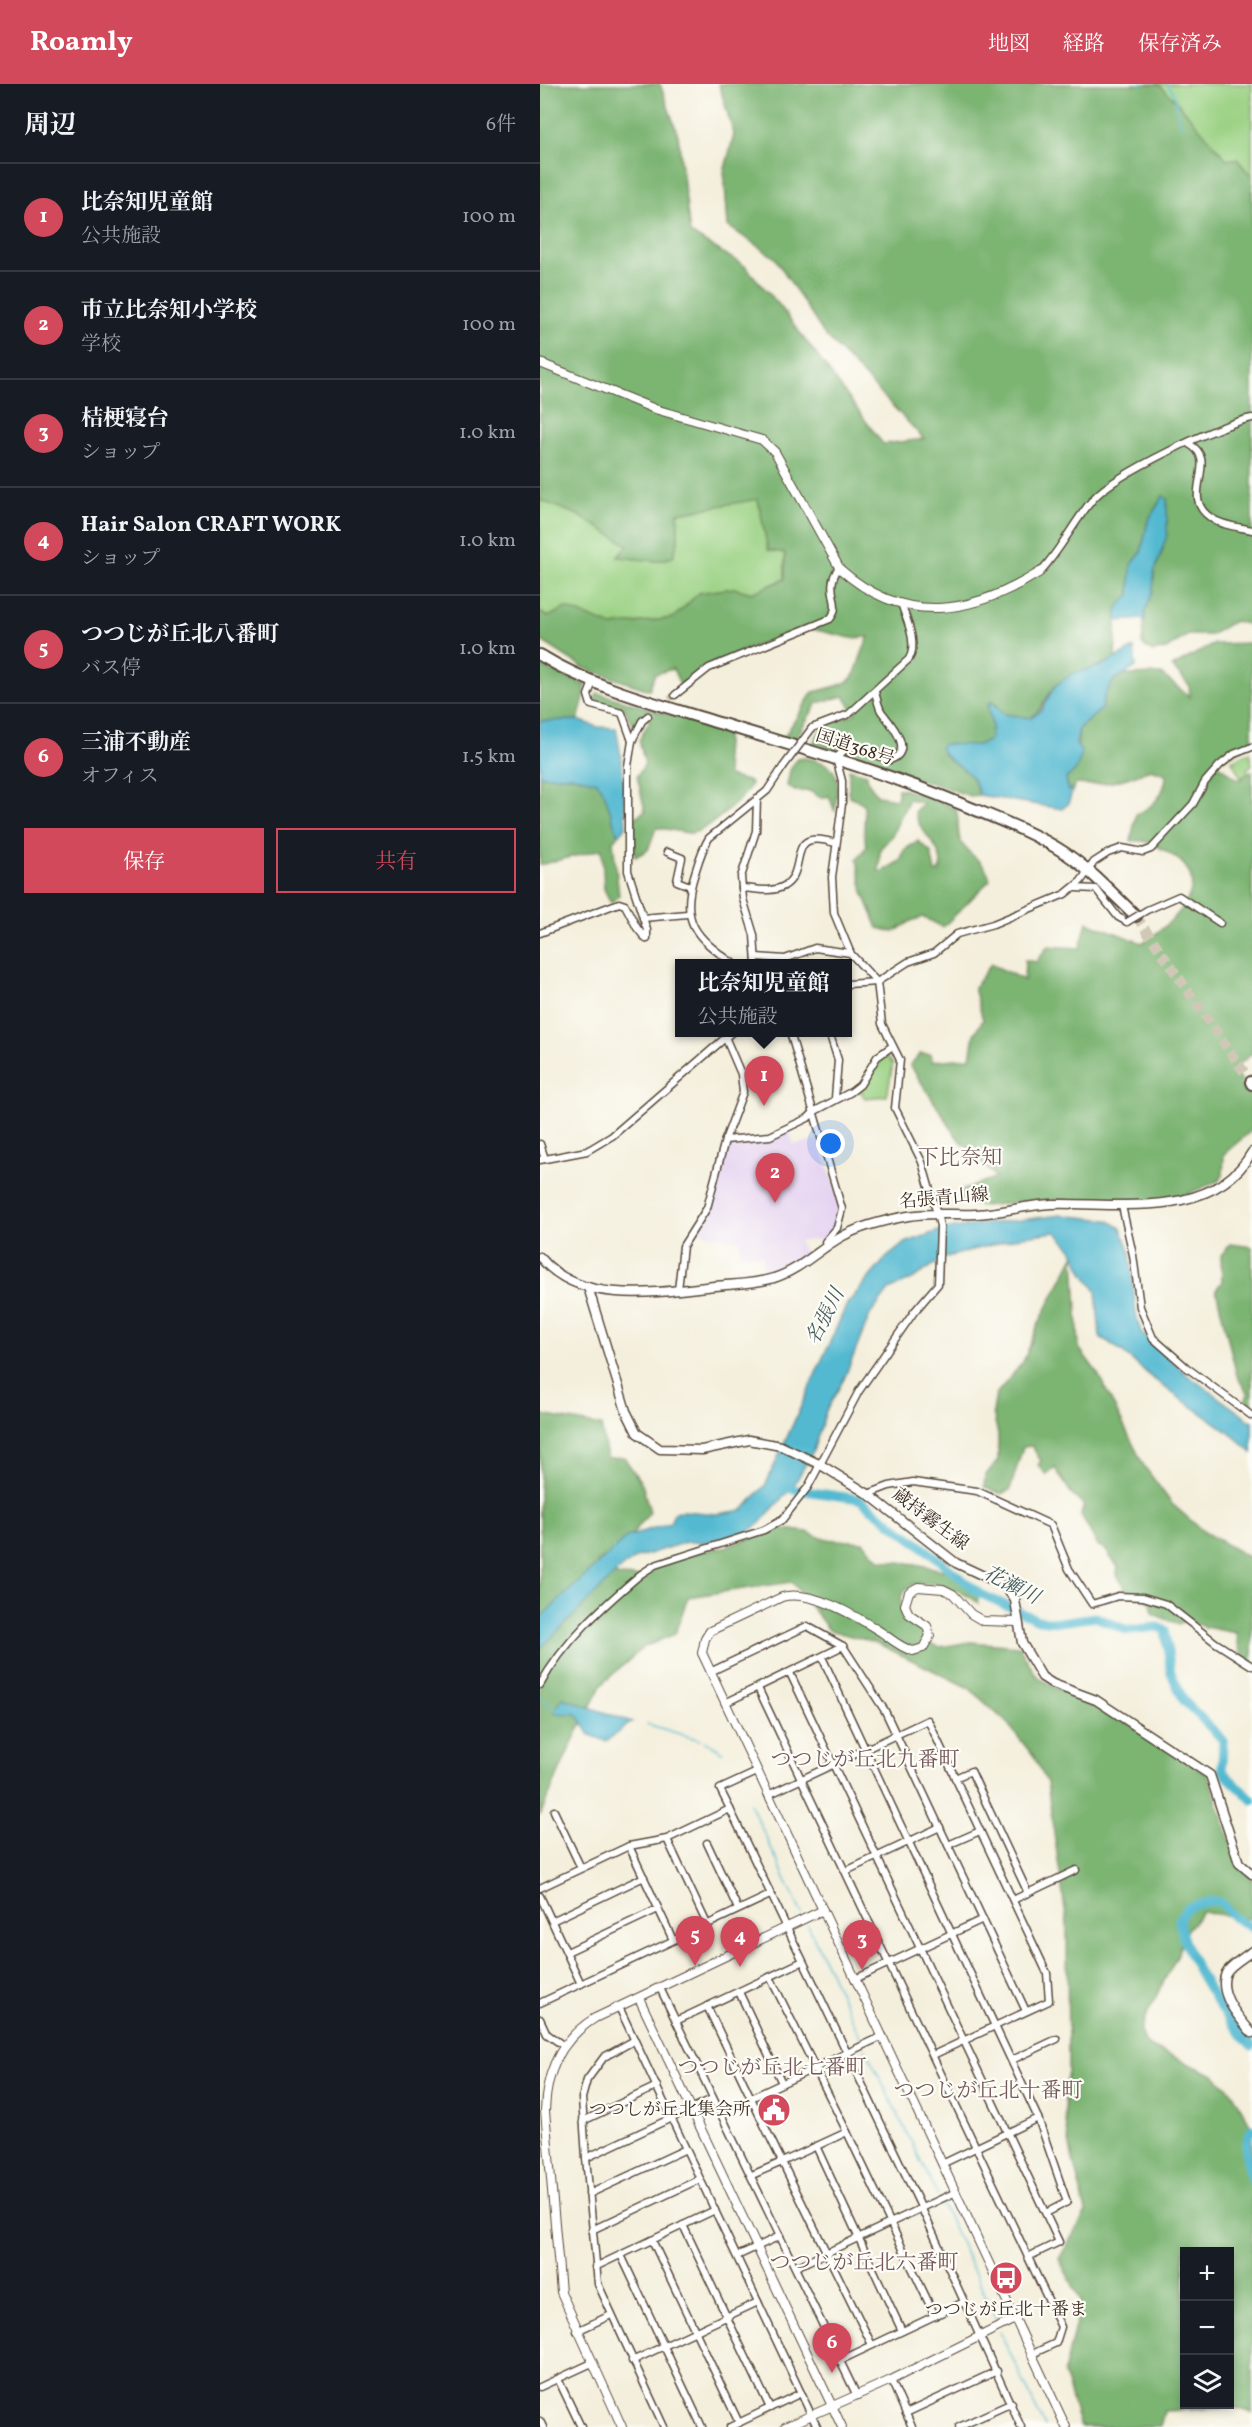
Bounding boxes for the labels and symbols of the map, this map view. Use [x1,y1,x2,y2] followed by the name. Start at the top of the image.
[812,724,898,772] street label: 国道368号
[744,1056,784,1106] pin: 1
[816,1129,845,1158] your location
[918,1144,1002,1173] district label: 下比奈知
[756,1154,794,1203] pin: 2
[898,1183,990,1215] street label: 名張青山線
[800,1282,853,1350] water label: 名張川
[887,1483,973,1557] street label: 蔵持霧生線
[978,1560,1046,1613] water label: 花瀬川
[771,1746,960,1775] district label: つつじが丘北九番町
[676,1916,714,1966] pin: 5
[720,1918,760,1967] pin: 4
[842,1920,882,1970] pin: 3
[678,2054,867,2083] district label: つつじが丘北七番町
[894,2077,1083,2106] district label: つつじが丘北十番町
[756,2092,792,2128] public building icon: つつしが丘北集会所
[589,2098,751,2123] place label: つつしが丘北集会所
[770,2249,959,2278] district label: つつじが丘北六番町
[988,2260,1024,2296] bus stop icon: つつじが丘北十番ま
[925,2298,1087,2323] place label: つつじが丘北十番ま
[812,2324,852,2373] pin: 6

